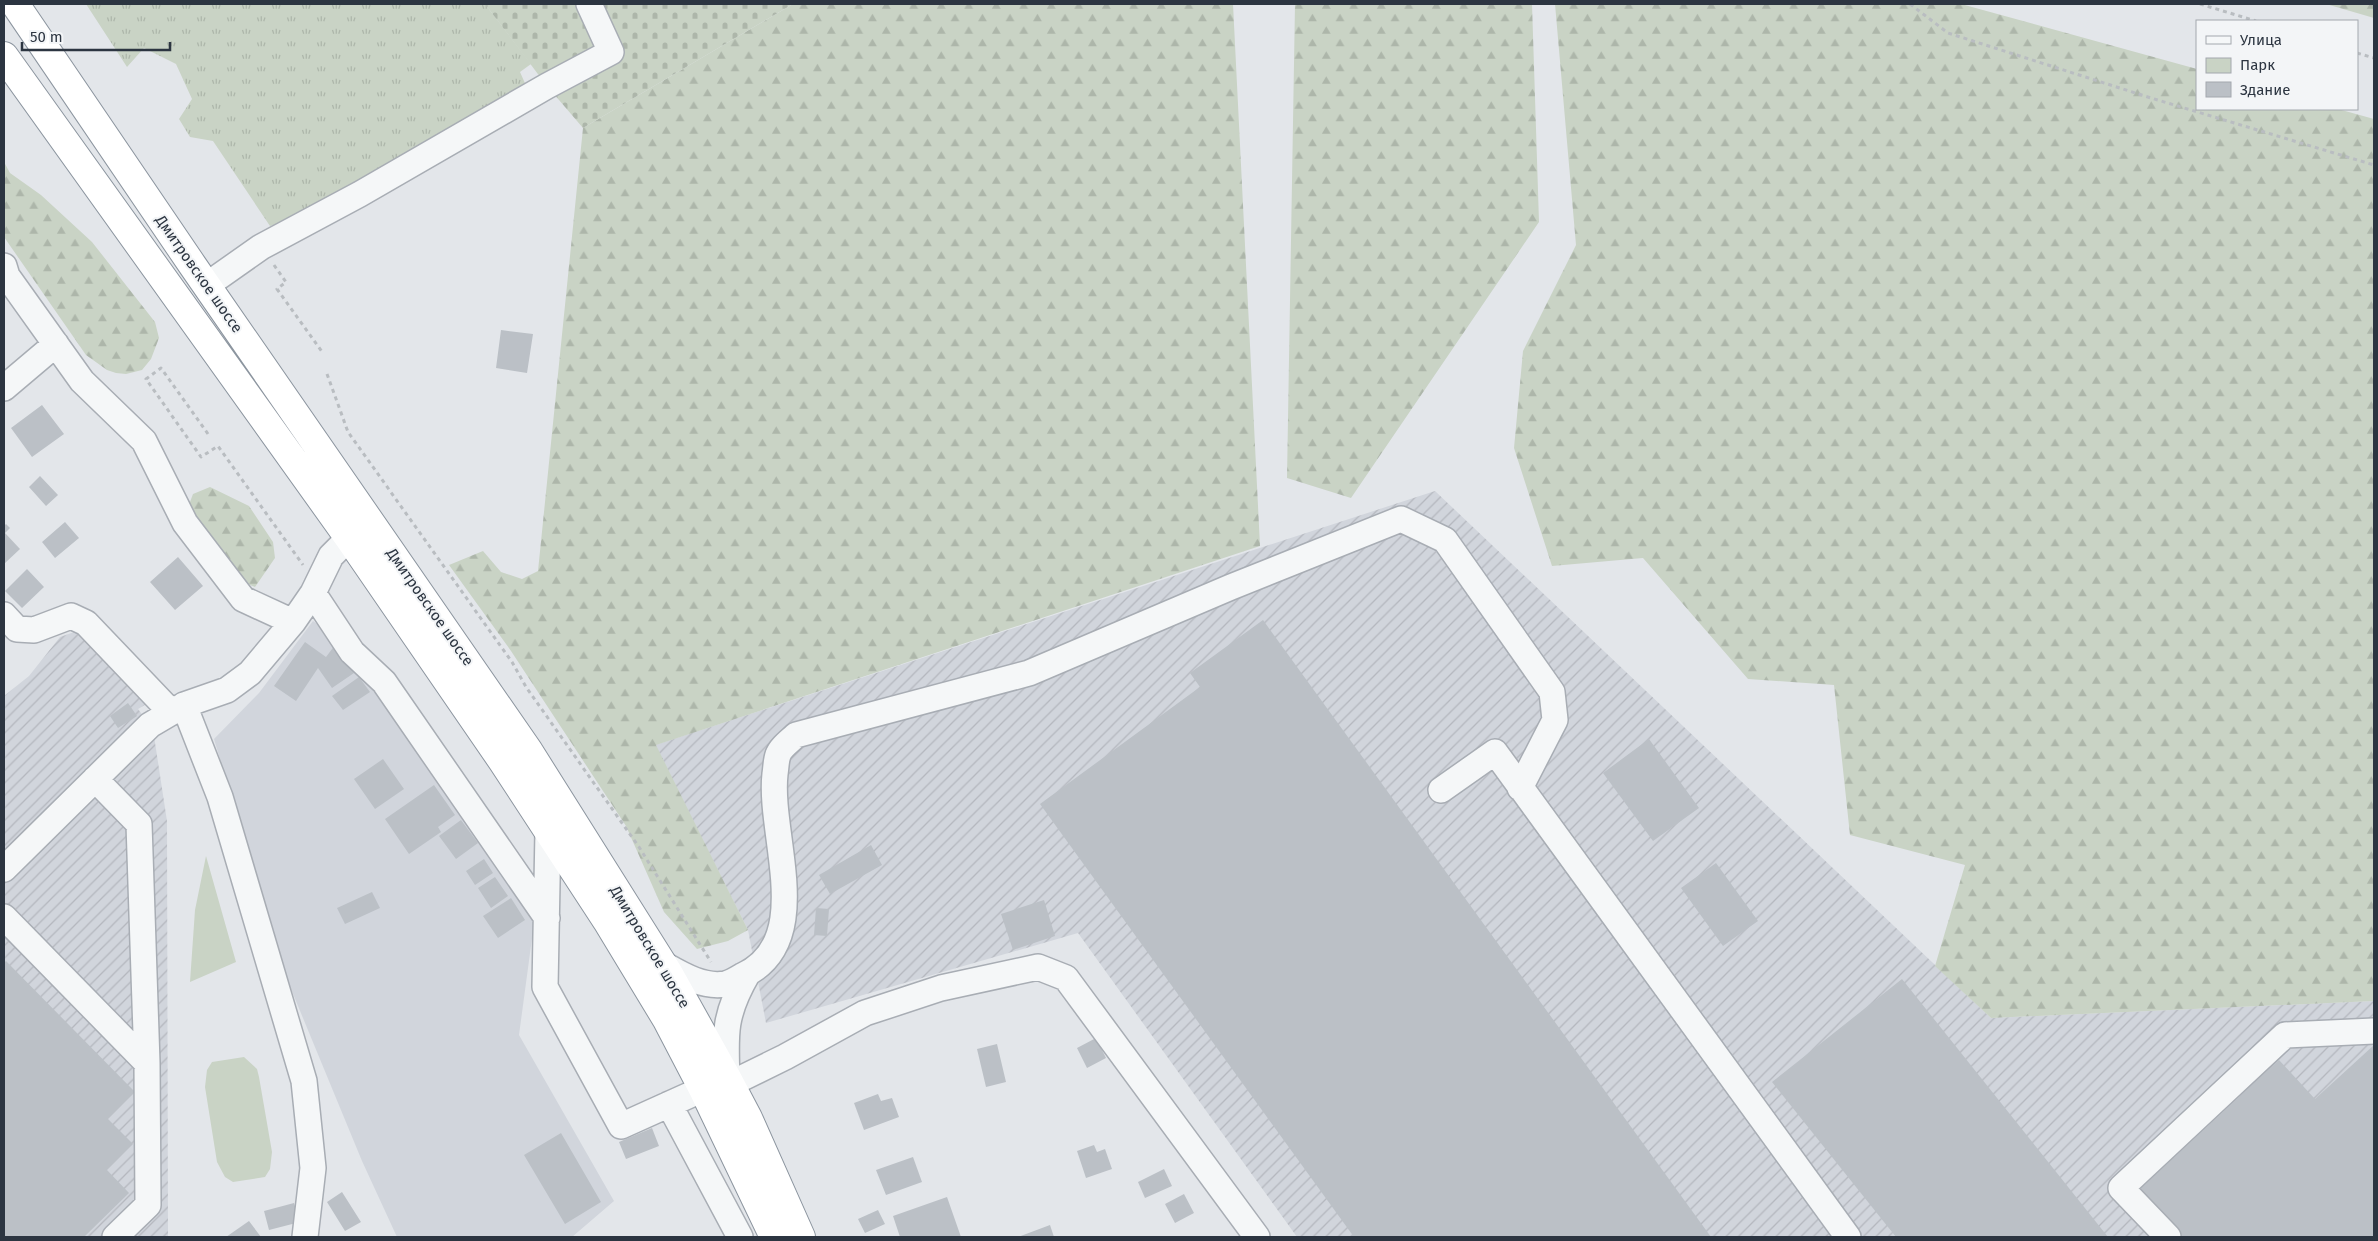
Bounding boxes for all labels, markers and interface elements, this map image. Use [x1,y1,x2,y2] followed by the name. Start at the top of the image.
[22,20,170,52] scale bar
[2196,20,2358,110] legend
[30,28,63,46] text: 50 m
[2240,31,2282,49] text: Улица
[2240,56,2275,74] text: Парк
[2240,81,2290,99] text: Здание
[151,211,246,336] street label: Дмитровское шоссе
[382,544,477,669] street label: Дмитровское шоссе
[606,882,694,1011] street label: Дмитровское шоссе

